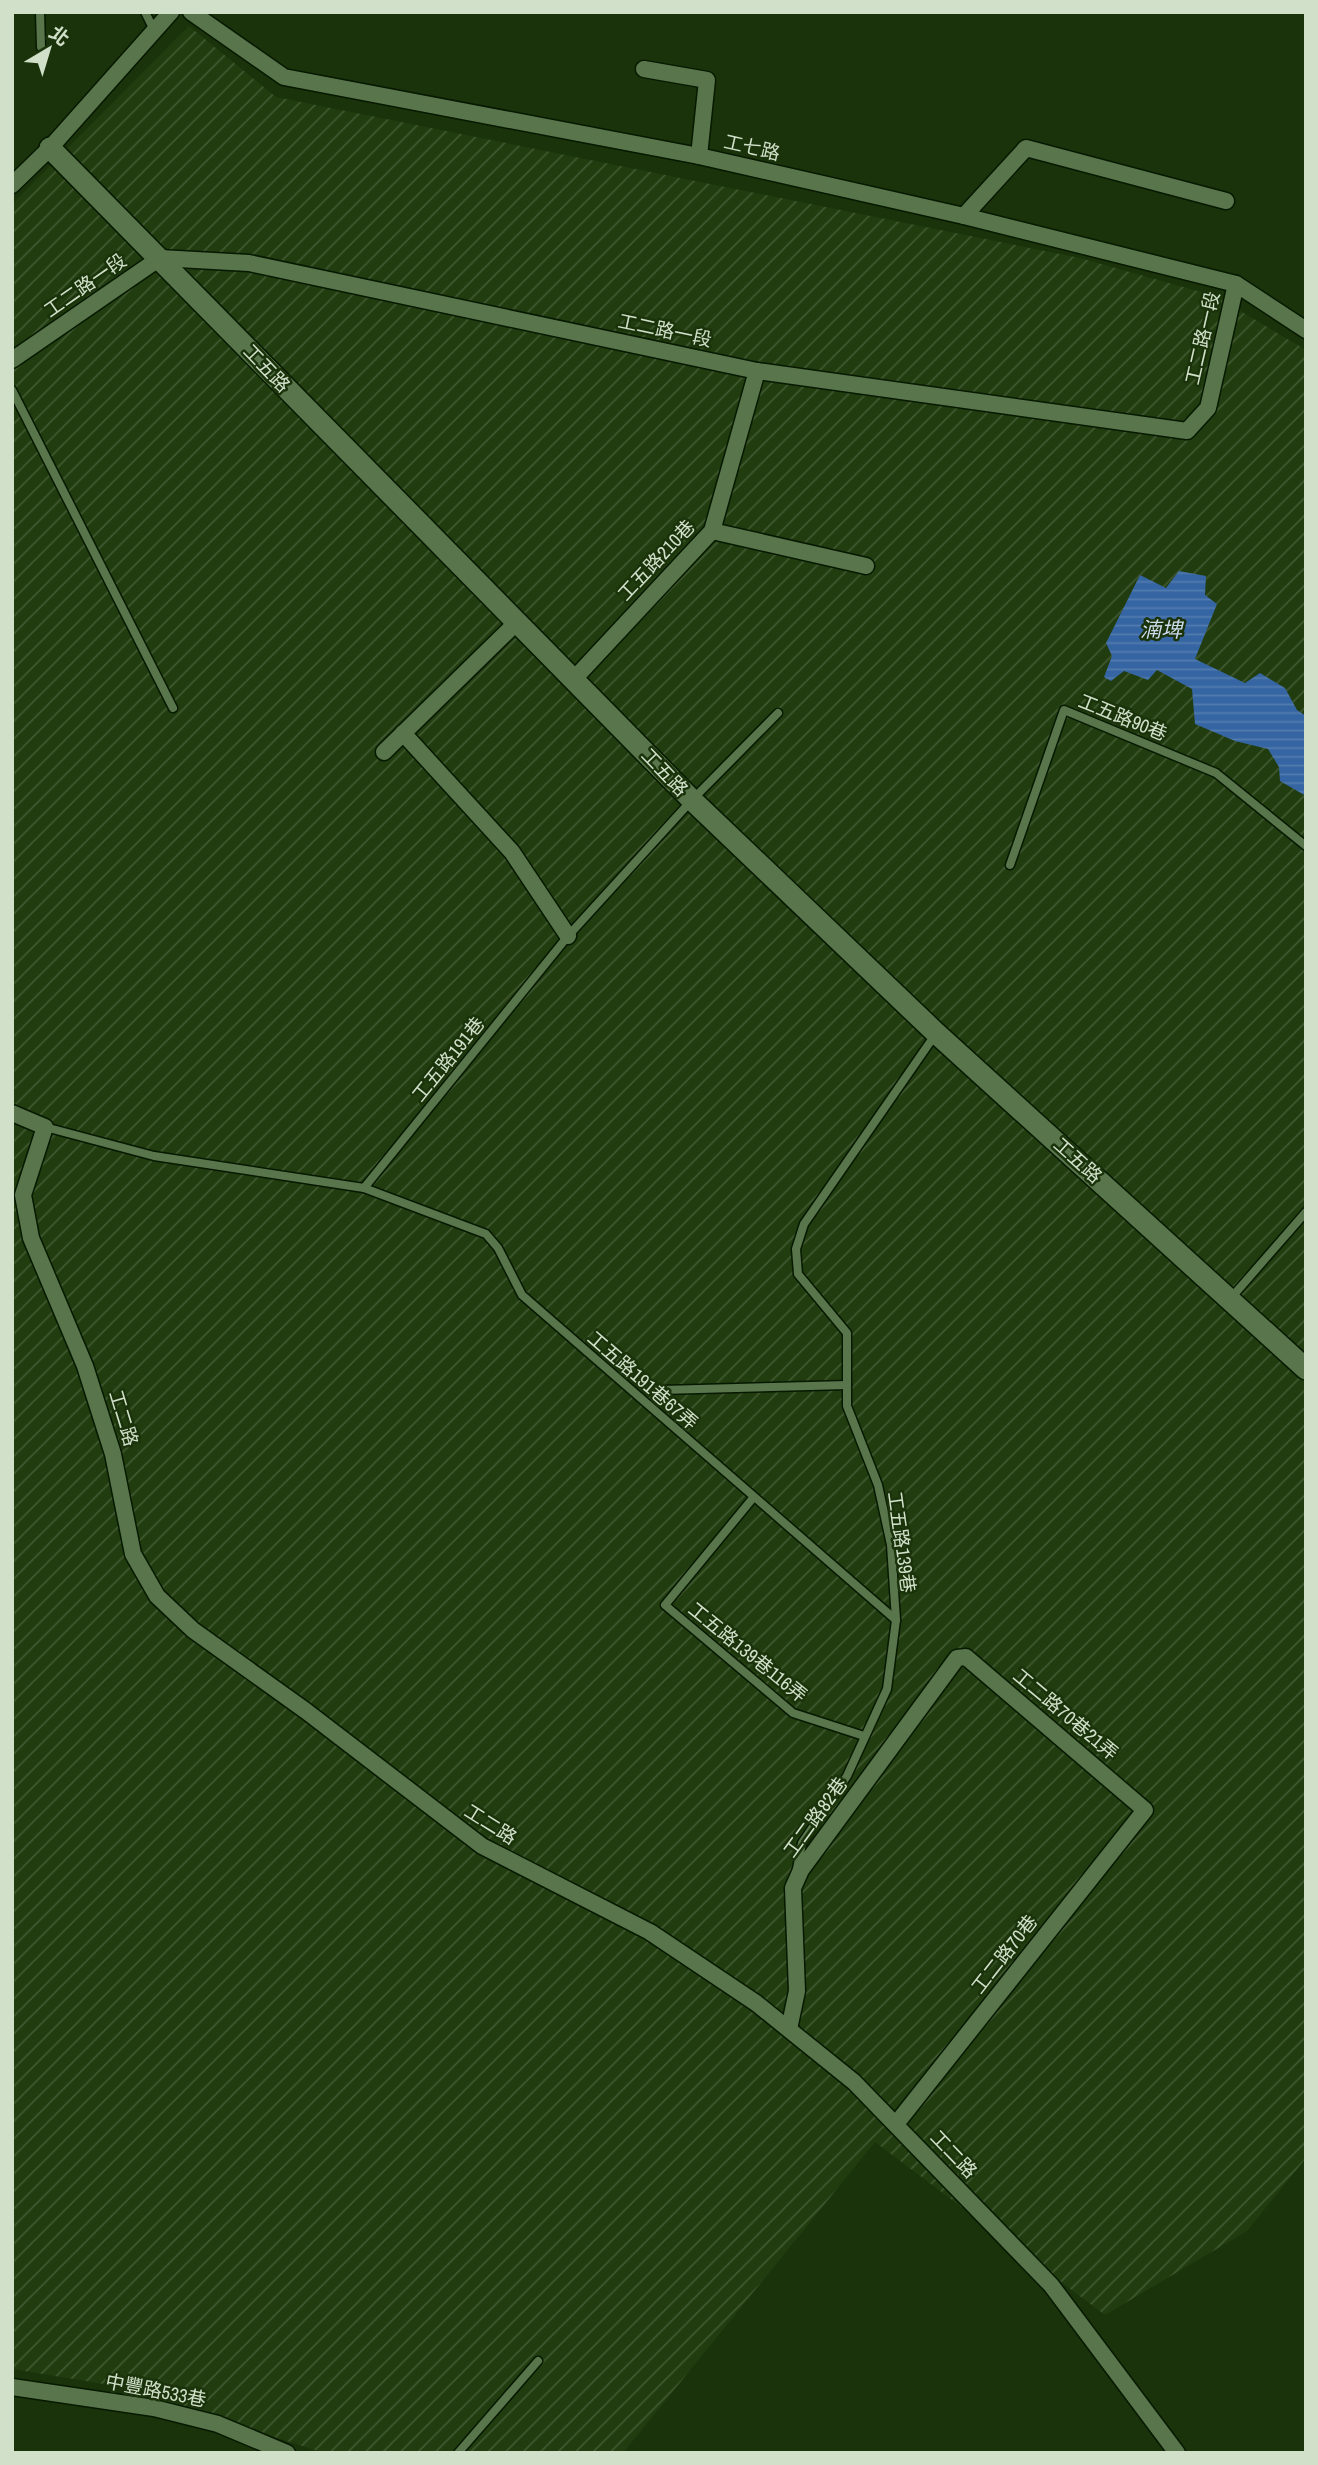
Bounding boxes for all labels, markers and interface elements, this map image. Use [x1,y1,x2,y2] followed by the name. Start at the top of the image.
[14,14,84,84] north arrow
[44,20,75,52] text: 北
[721,128,783,166] street label: 工七路
[39,247,131,323] street label: 工二路一段
[1179,289,1225,387] street label: 工二路一段
[616,307,714,353] street label: 工二路一段
[238,338,296,398] street label: 工五路
[612,514,700,606] street label: 工五路210巷
[1140,615,1185,644] water label: 湳埤
[1075,687,1171,747] street label: 工五路90巷
[636,742,694,802] street label: 工五路
[406,1011,490,1107] street label: 工五路191巷
[1048,1131,1108,1189] street label: 工五路
[582,1325,704,1435] street label: 工五路191巷67弄
[103,1387,145,1449] street label: 工二路
[882,1490,922,1594] street label: 工五路139巷
[683,1596,813,1708] street label: 工五路139巷116弄
[1008,1662,1124,1766] street label: 工二路70巷21弄
[777,1772,853,1862] street label: 工二路82巷
[460,1798,522,1850] street label: 工二路
[965,1909,1043,1999] street label: 工二路70巷
[925,2124,983,2184] street label: 工二路
[103,2368,209,2412] street label: 中豐路533巷

